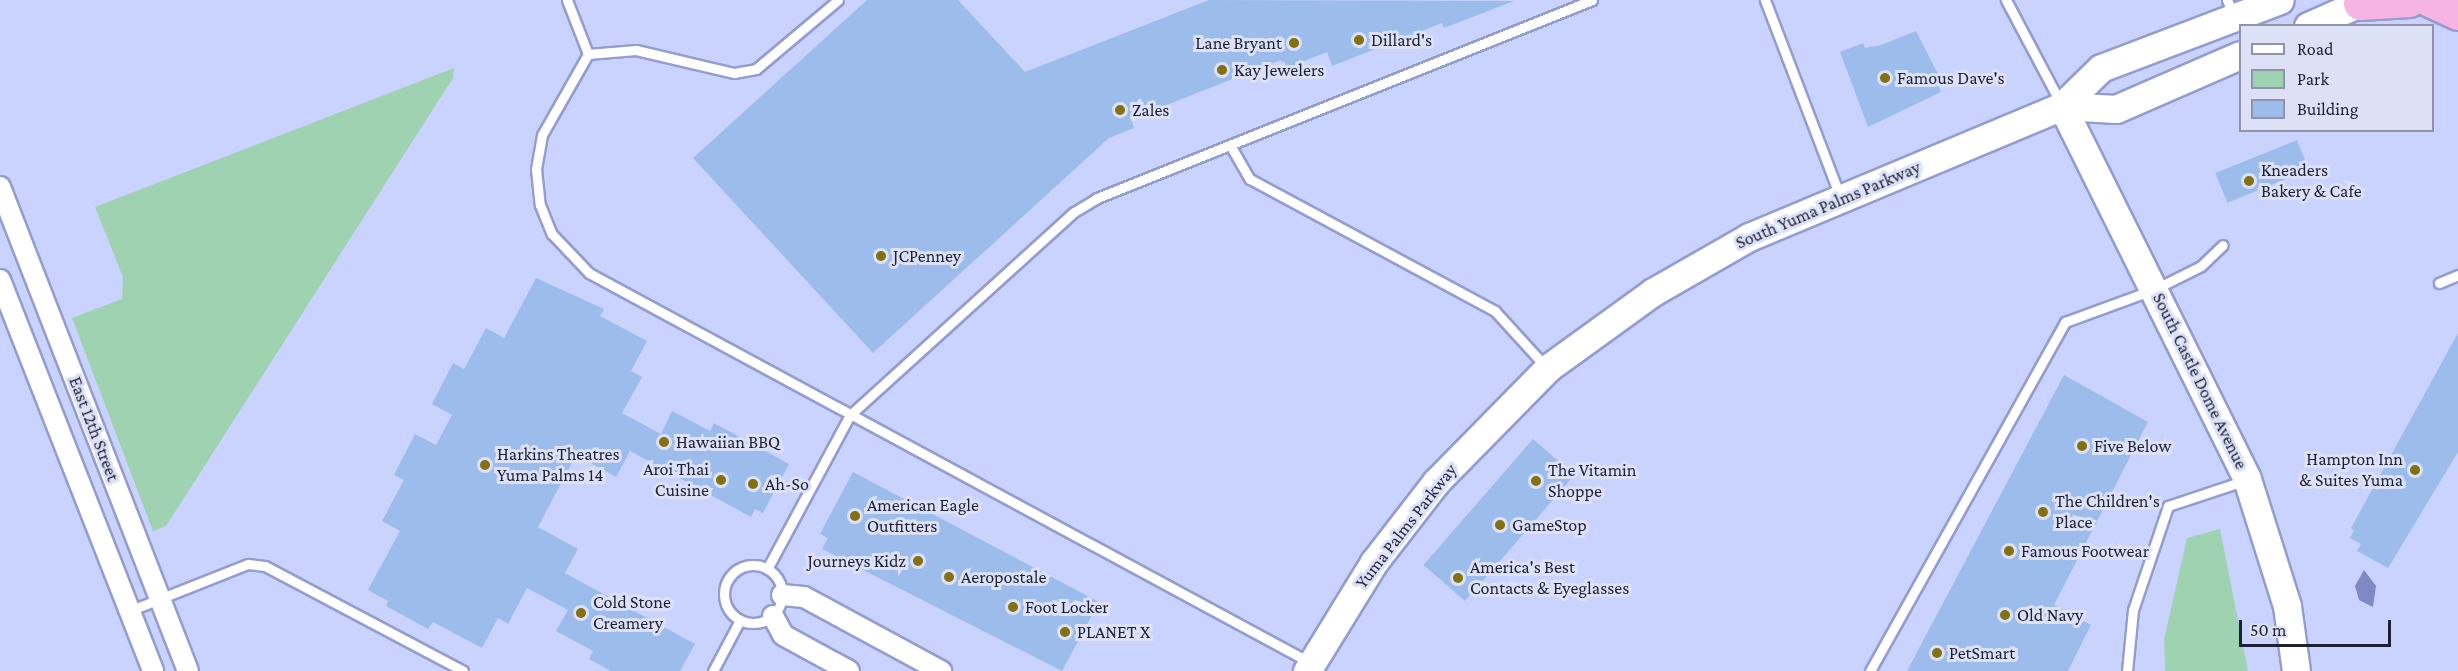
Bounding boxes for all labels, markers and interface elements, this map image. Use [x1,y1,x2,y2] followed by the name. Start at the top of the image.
[2239,24,2434,132] legend
[1371,29,1432,51] place label: Dillard's
[1195,32,1282,54] place label: Lane Bryant
[1352,33,1366,47] marker: Dillard's
[1287,36,1301,50] marker: Lane Bryant
[2297,39,2334,59] text: Road
[1234,59,1324,81] place label: Kay Jewelers
[1215,63,1229,77] marker: Kay Jewelers
[1897,67,2005,89] place label: Famous Dave's
[2297,69,2329,89] text: Park
[1878,71,1892,85] marker: Famous Dave's
[1132,99,1169,121] place label: Zales
[2297,99,2358,119] text: Building
[1113,103,1127,117] marker: Zales
[1732,156,1924,254] street label: South Yuma Palms Parkway
[2261,160,2362,202] place label: Kneaders Bakery & Cafe
[2242,174,2256,188] marker: Kneaders Bakery & Cafe
[893,245,961,267] place label: JCPenney
[874,249,888,263] marker: JCPenney
[2148,289,2252,473] street label: South Castle Dome Avenue
[64,374,124,484] street label: East 12th Street
[676,431,780,453] place label: Hawaiian BBQ
[657,435,671,449] marker: Hawaiian BBQ
[2094,435,2172,457] place label: Five Below
[2075,439,2089,453] marker: Five Below
[497,444,619,486] place label: Harkins Theatres Yuma Palms 14
[2299,449,2403,492] place label: Hampton Inn & Suites Yuma
[478,458,492,472] marker: Harkins Theatres Yuma Palms 14
[643,459,709,502] place label: Aroi Thai Cuisine
[1351,459,1461,593] street label: Yuma Palms Parkway
[1548,460,1636,502] place label: The Vitamin Shoppe
[2408,463,2422,477] marker: Hampton Inn & Suites Yuma
[714,473,728,487] marker: Aroi Thai Cuisine
[765,473,809,495] place label: Ah-So
[1529,474,1543,488] marker: The Vitamin Shoppe
[746,477,760,491] marker: Ah-So
[2055,491,2160,534] place label: The Children's Place
[867,495,979,538] place label: American Eagle Outfitters
[2036,505,2050,519] marker: The Children's Place
[848,509,862,523] marker: American Eagle Outfitters
[1512,514,1587,536] place label: GameStop
[1493,518,1507,532] marker: GameStop
[2021,540,2149,562] place label: Famous Footwear
[2002,544,2016,558] marker: Famous Footwear
[807,550,906,572] place label: Journeys Kidz
[911,554,925,568] marker: Journeys Kidz
[1470,557,1629,600] place label: America's Best Contacts & Eyeglasses
[961,566,1046,588] place label: Aeropostale
[942,570,956,584] marker: Aeropostale
[1451,571,1465,585] marker: America's Best Contacts & Eyeglasses
[593,592,671,634] place label: Cold Stone Creamery
[1025,596,1109,618] place label: Foot Locker
[1006,600,1020,614] marker: Foot Locker
[2017,604,2083,626] place label: Old Navy
[574,606,588,620] marker: Cold Stone Creamery
[1998,608,2012,622] marker: Old Navy
[2242,608,2394,646] scale bar
[2250,620,2287,640] text: 50 m
[1077,621,1150,643] place label: PLANET X
[1058,625,1072,639] marker: PLANET X
[1949,642,2015,664] place label: PetSmart
[1930,646,1944,660] marker: PetSmart

